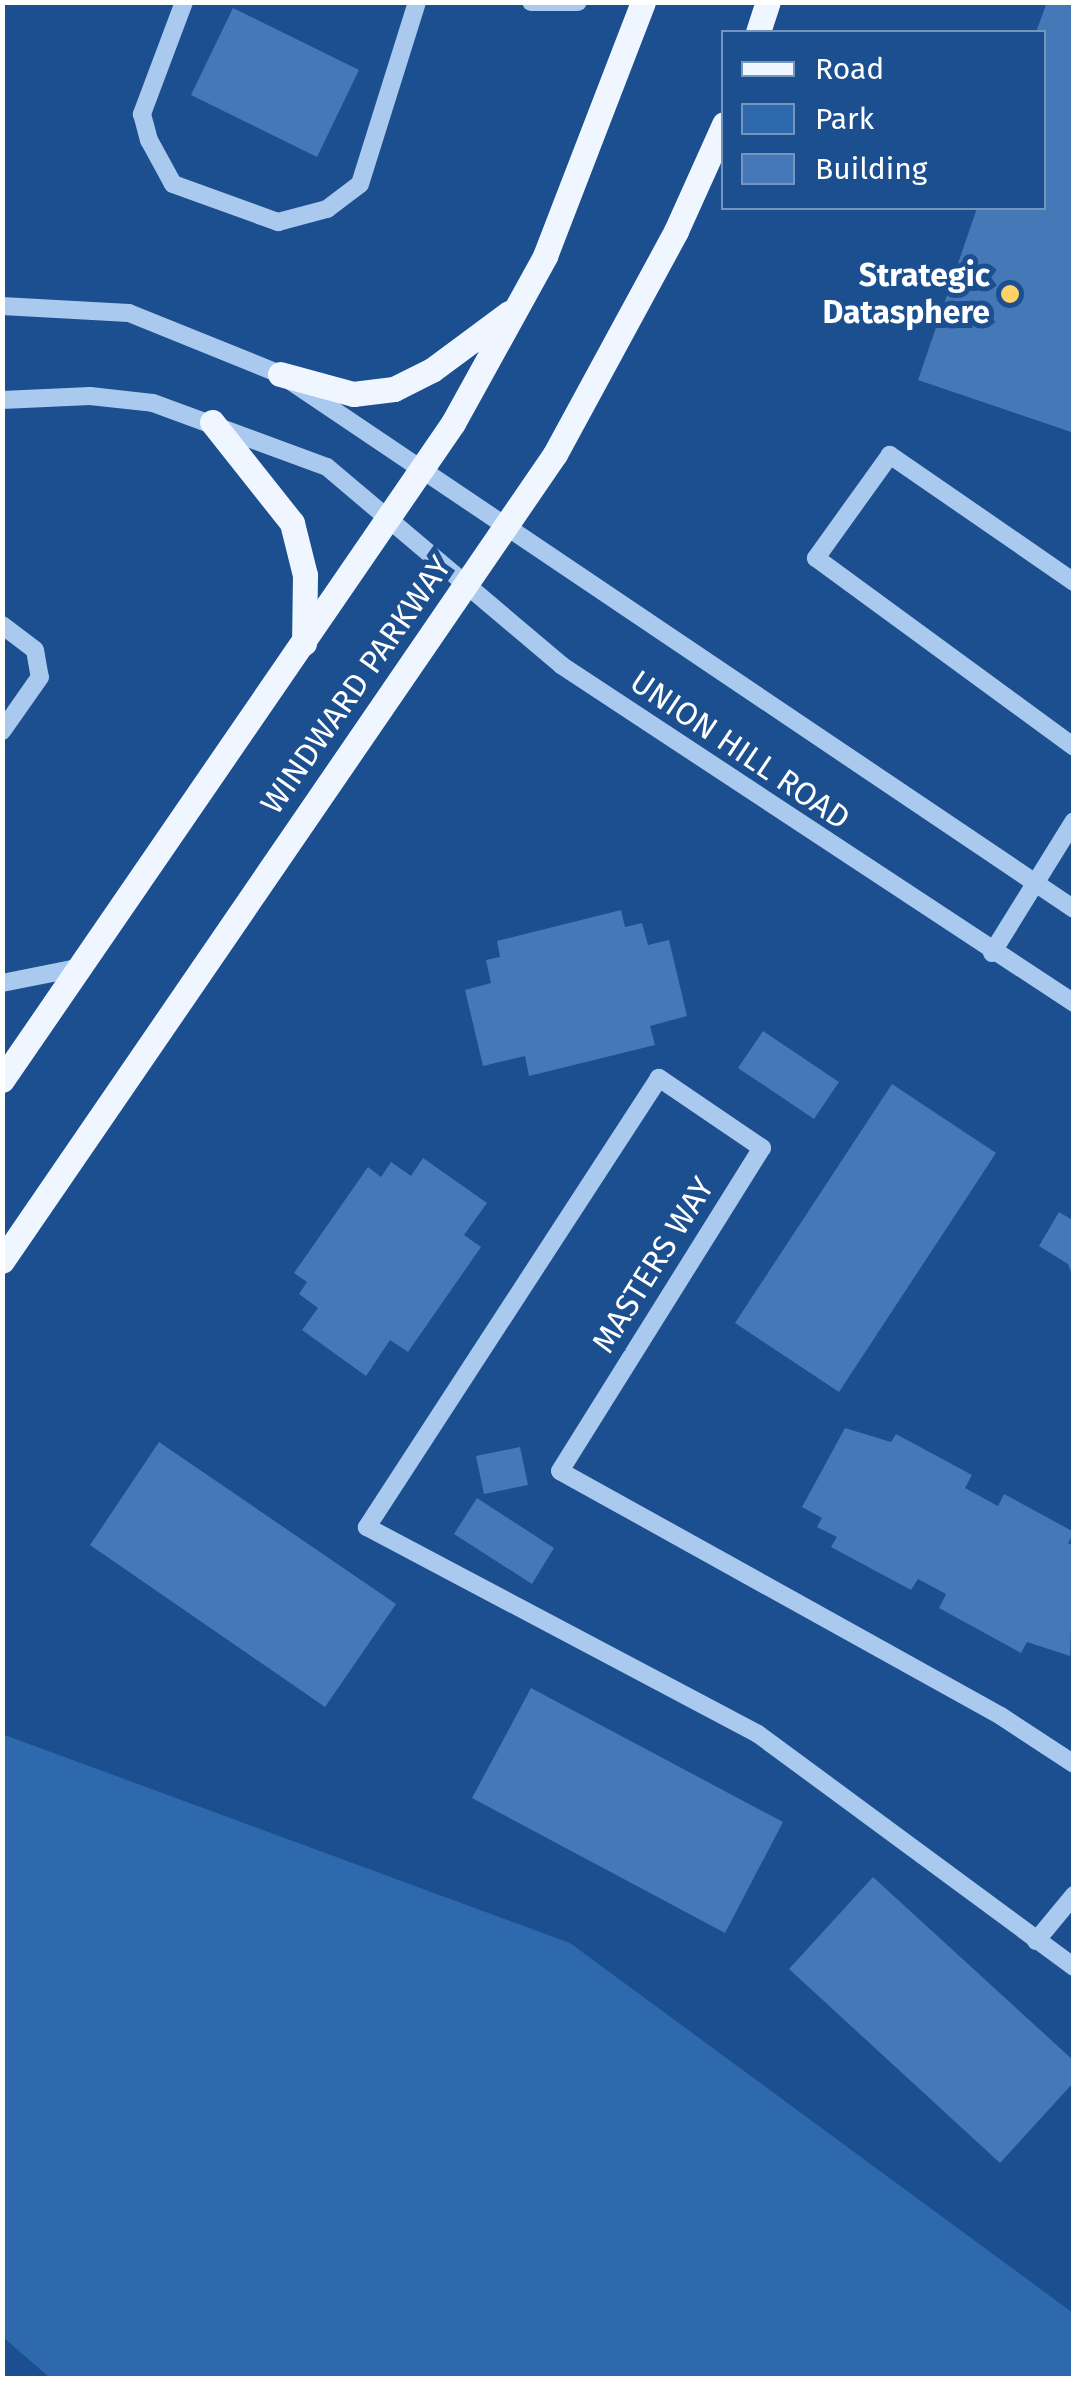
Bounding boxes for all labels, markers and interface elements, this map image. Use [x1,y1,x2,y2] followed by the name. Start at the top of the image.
[721,30,1046,210] legend
[815,51,884,87] text: Road
[815,101,874,137] text: Park
[815,151,927,187] text: Building
[823,257,990,332] place label: Strategic Datasphere
[999,283,1021,305] marker: Strategic Datasphere
[253,549,459,821] street label: WINDWARD PARKWAY
[623,662,857,838] street label: UNION HILL ROAD
[584,1170,722,1360] street label: MASTERS WAY

